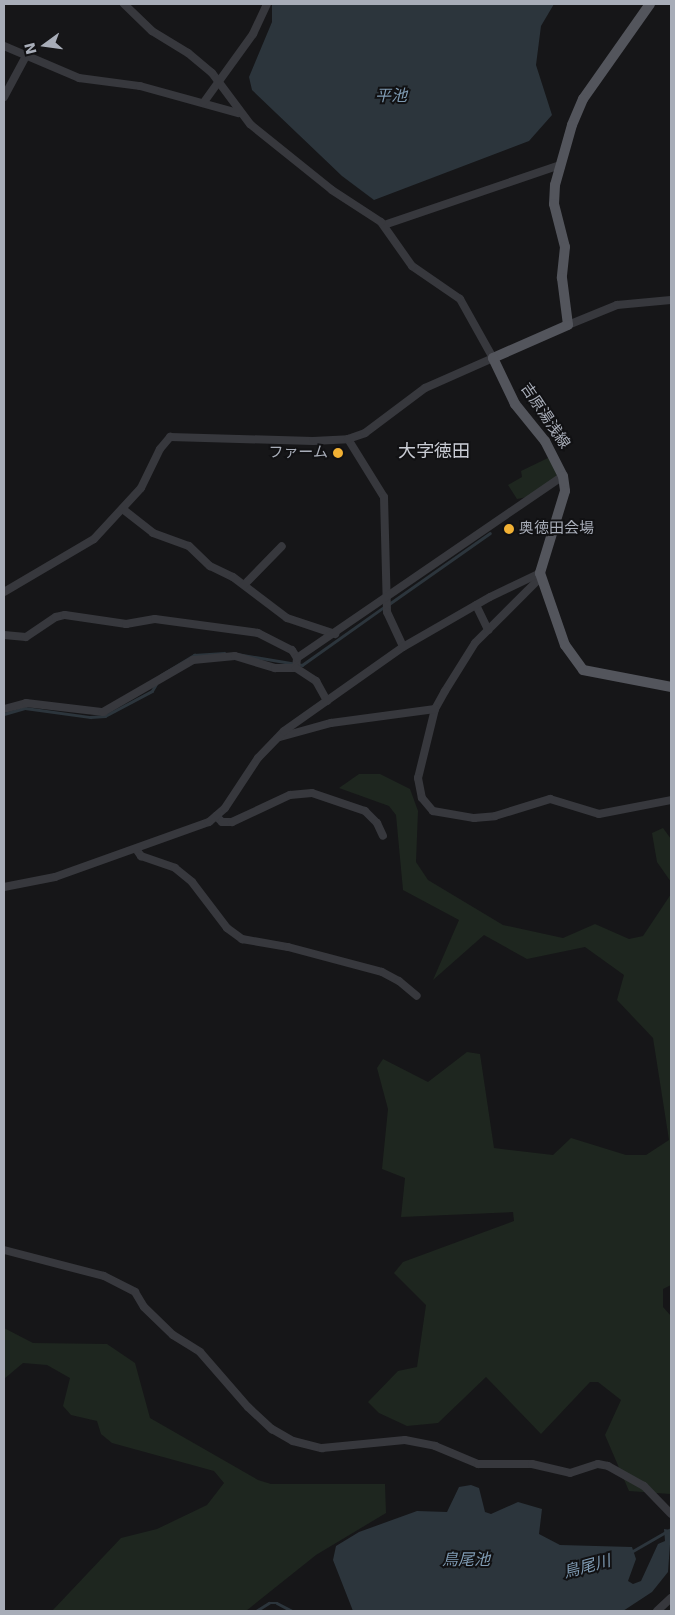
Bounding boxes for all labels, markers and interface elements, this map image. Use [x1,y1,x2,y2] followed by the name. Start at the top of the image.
[20,20,70,70] north arrow
[21,41,40,56] text: N
[375,86,407,106] water label: 平池
[517,380,573,452] street label: 吉原湯浅線
[398,440,470,462] district label: 大字徳田
[268,444,328,462] place label: ファーム
[332,447,344,459] marker: ファーム
[519,520,594,538] place label: 奥徳田会場
[503,523,515,535] marker: 奥徳田会場
[442,1550,490,1570] water label: 鳥尾池
[561,1552,613,1582] water label: 鳥尾川

